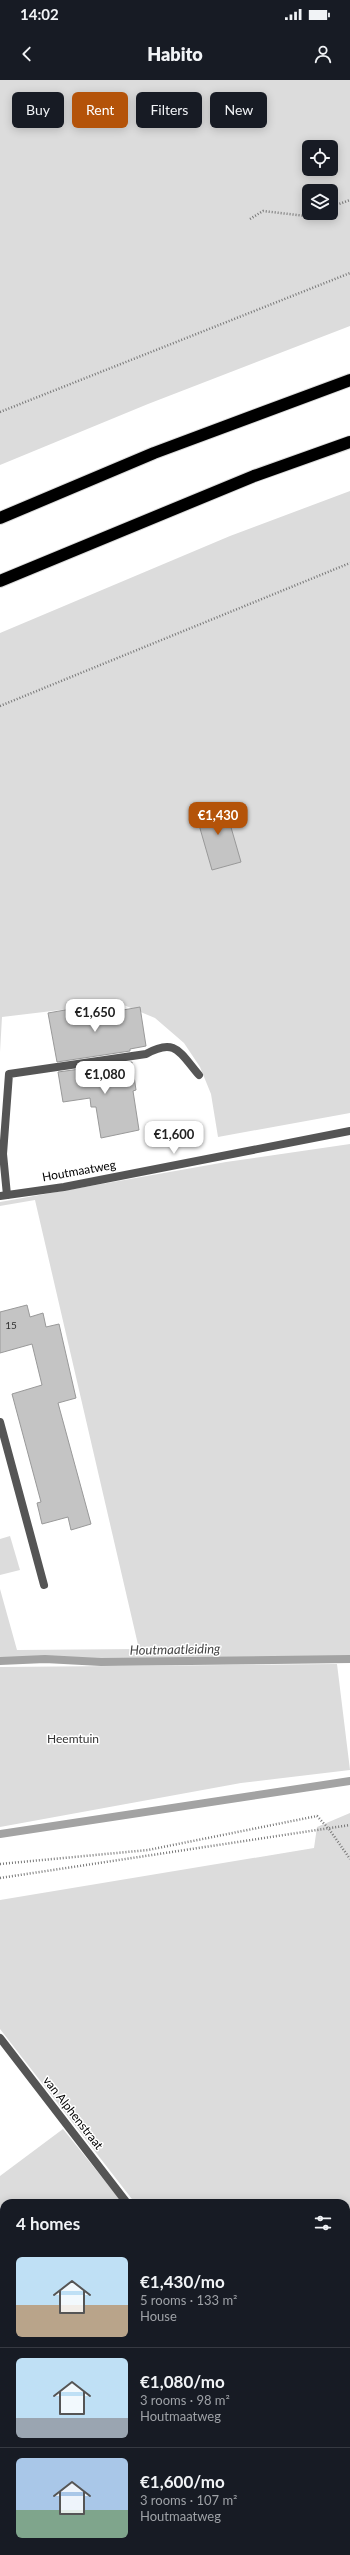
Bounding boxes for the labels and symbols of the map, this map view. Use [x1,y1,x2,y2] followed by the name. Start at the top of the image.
[185,802,251,836] pin: €1,430
[62,999,128,1033] pin: €1,650
[72,1061,138,1095] pin: €1,080
[141,1121,207,1155] pin: €1,600
[41,1157,117,1184] street label: Houtmaatweg
[5,1319,17,1331] house number: 15
[130,1640,221,1658] water label: Houtmaatleiding
[47,1731,99,1746] park label: Heemtuin
[40,2073,107,2153] street label: van Alphenstraat

